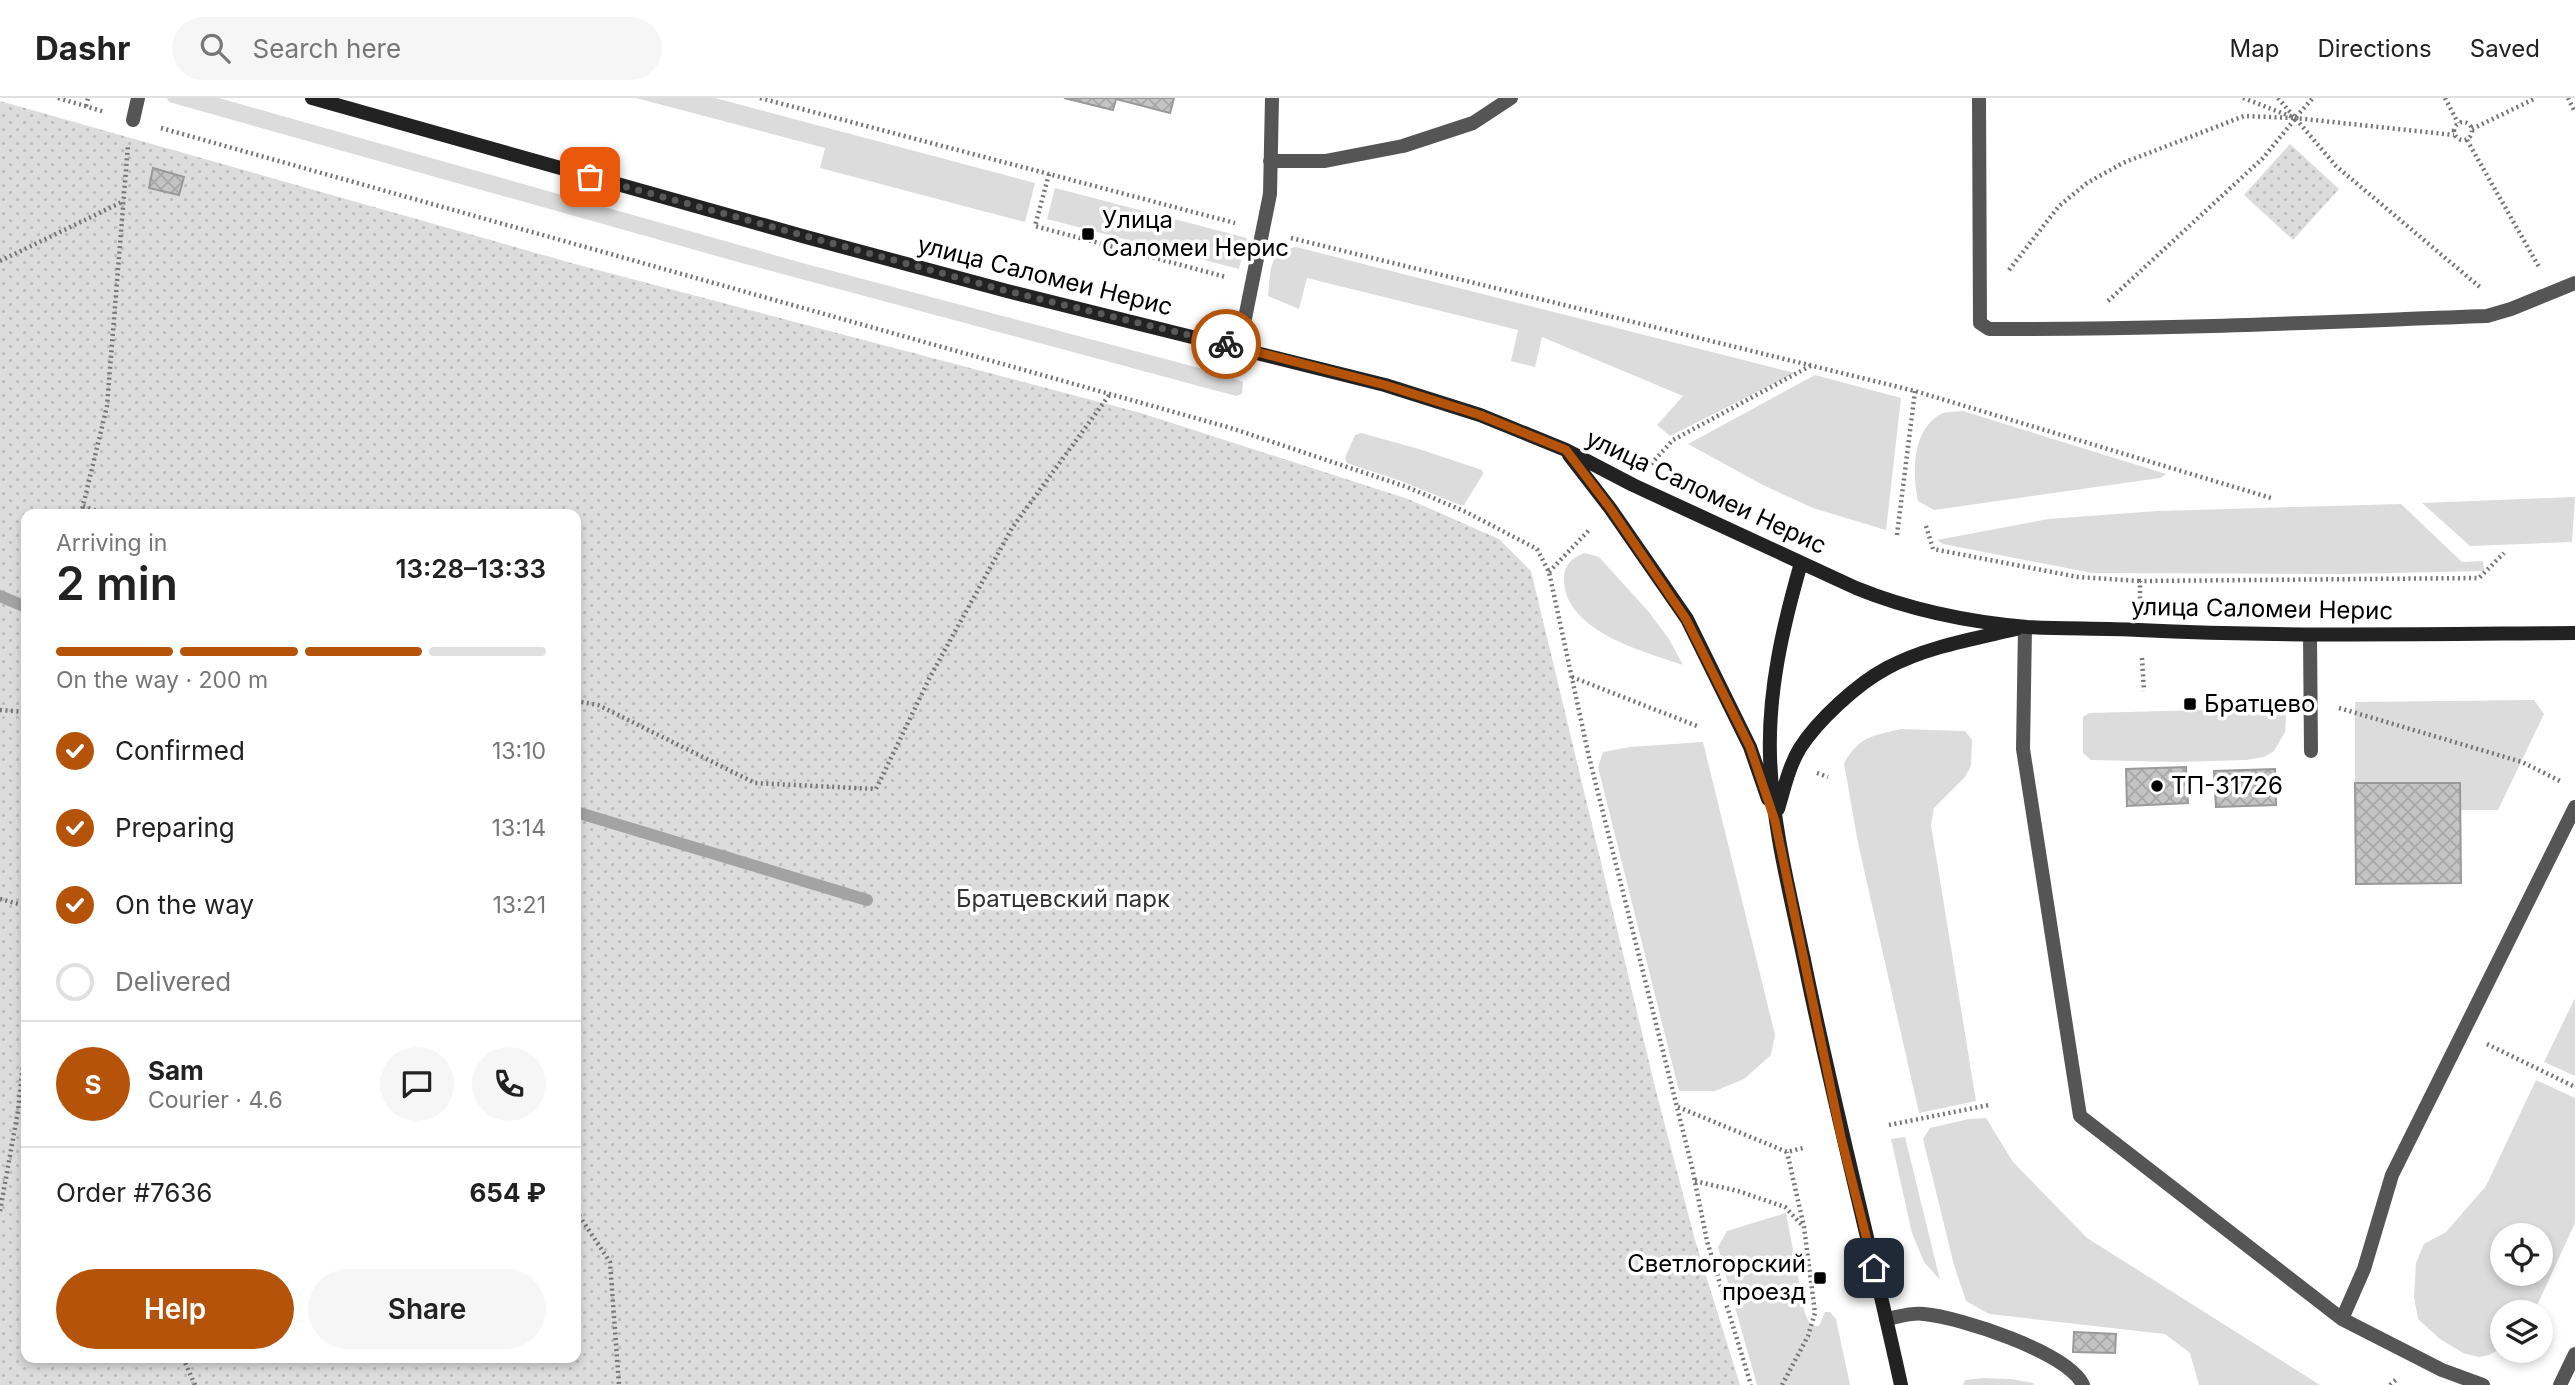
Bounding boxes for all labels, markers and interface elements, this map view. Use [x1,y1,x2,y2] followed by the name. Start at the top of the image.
[172,17,662,80] search box
[35,28,130,68] text: Dashr
[196,29,234,67] icon: search
[252,33,401,64] text: Search here
[2230,34,2279,63] text: Map
[2317,34,2432,63] text: Directions
[2470,34,2540,63] text: Saved
[560,147,620,207] pin
[571,158,609,196] icon: bag
[1102,205,1289,262] place label: Улица Саломеи Нерис
[1080,226,1096,242] marker: Улица Саломеи Нерис
[915,230,1176,321] street label: улица Саломеи Нерис
[1191,309,1261,379] courier
[1207,325,1245,363] icon: bike
[1581,423,1831,560] street label: улица Саломеи Нерис
[56,529,167,557] text: Arriving in
[395,553,546,584] text: 13:28–13:33
[56,555,178,611] text: 2 min
[2131,592,2393,625] street label: улица Саломеи Нерис
[56,666,268,694] text: On the way · 200 m
[2204,689,2315,718] place label: Братцево
[2182,696,2198,712] marker: Братцево
[56,732,94,770] icon: check
[115,735,245,766] text: Confirmed
[492,737,546,765] text: 13:10
[2171,771,2283,800] place label: ТП-31726
[2149,778,2165,794] marker: ТП-31726
[56,809,94,847] icon: check
[115,812,235,843] text: Preparing
[492,814,546,842] text: 13:14
[956,884,1170,913] park label: Братцевский парк
[56,886,94,924] icon: check
[115,889,254,920] text: On the way
[492,891,546,919] text: 13:21
[115,966,231,997] text: Delivered
[380,1047,454,1121] button: chat
[472,1047,546,1121] button: phone
[148,1055,204,1086] text: Sam
[84,1069,102,1100] text: S
[148,1086,283,1114] text: Courier · 4.6
[56,1177,213,1208] text: Order #7636
[469,1177,546,1208] text: 654 ₽
[2490,1223,2553,1363] map controls
[2490,1223,2553,1286] button: locate
[1844,1238,1904,1298] pin
[1627,1249,1806,1306] place label: Светлогорский проезд
[1855,1249,1893,1287] icon: home
[56,1269,294,1349] button: Help
[308,1269,546,1349] button: Share
[1812,1270,1828,1286] marker: Светлогорский проезд
[2490,1300,2553,1363] button: layers

